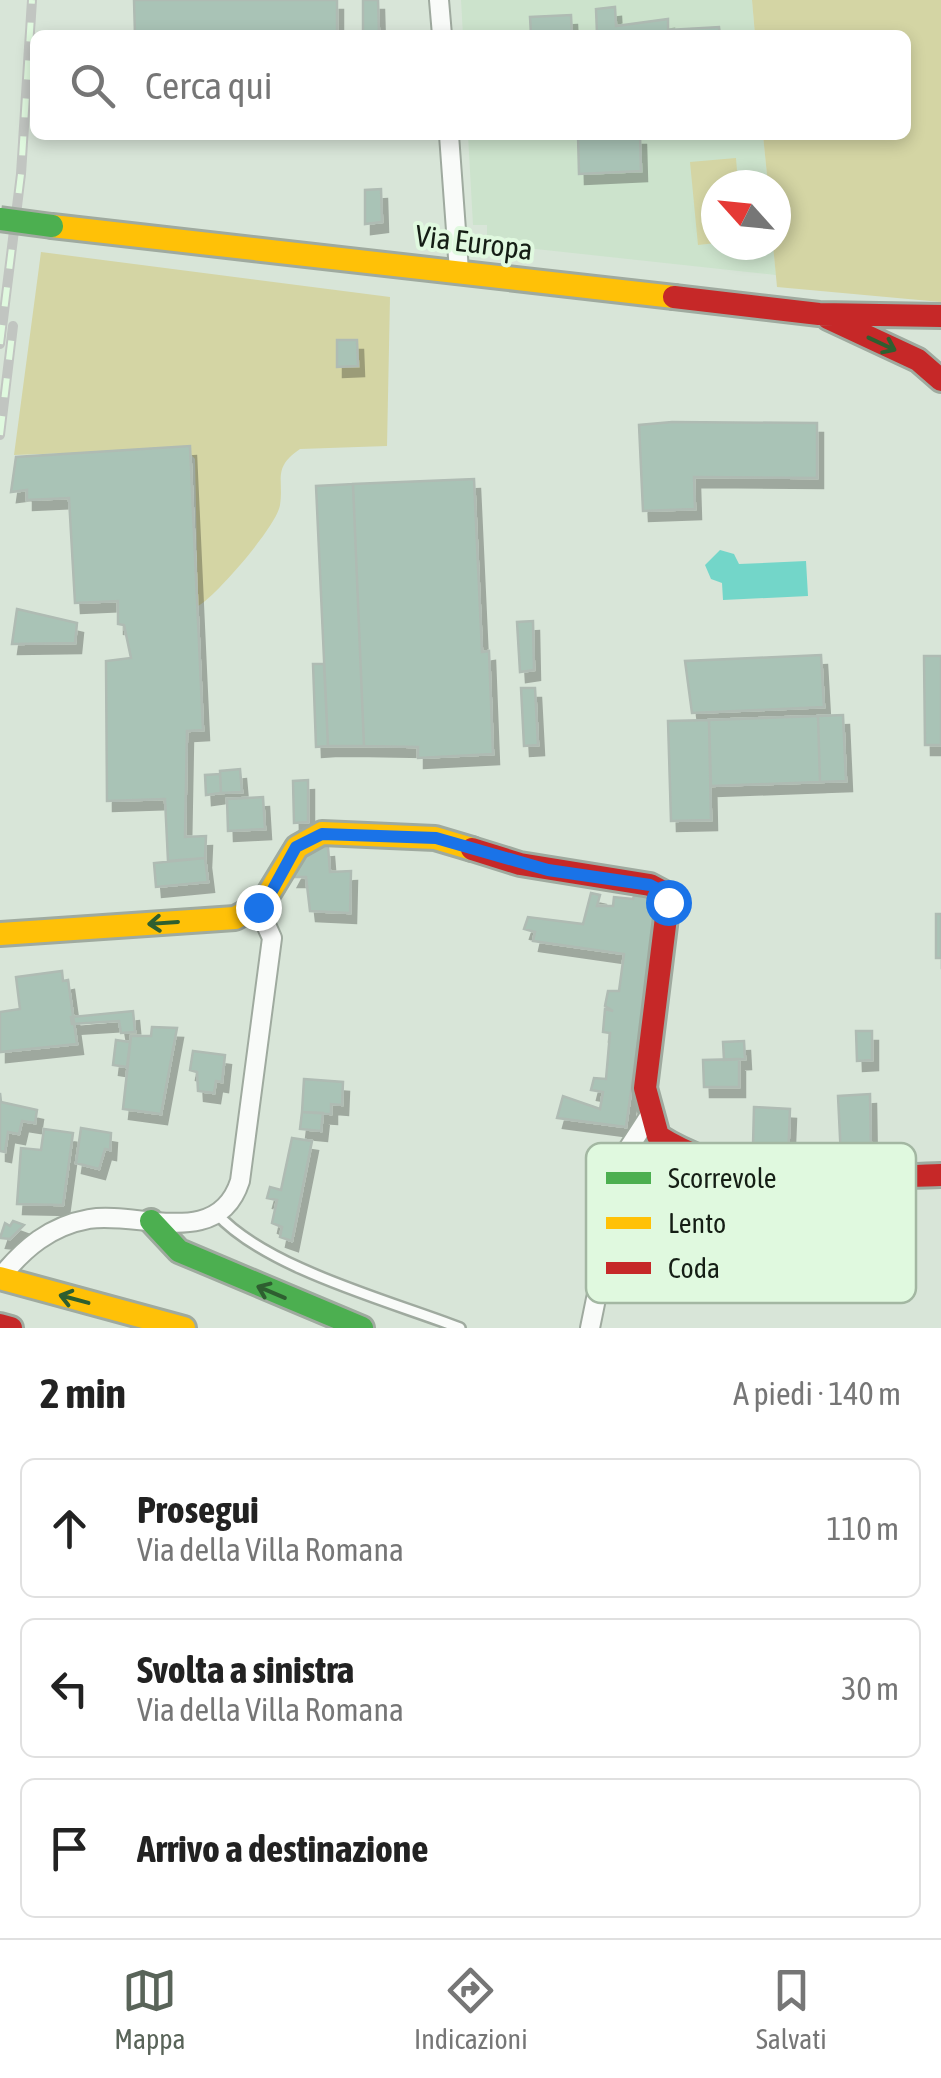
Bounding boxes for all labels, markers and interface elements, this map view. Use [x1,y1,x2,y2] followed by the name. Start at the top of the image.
[30,30,911,140] search box
[65,58,120,113] icon: search
[145,64,273,107] text: Cerca qui
[701,170,791,260] north arrow
[413,218,535,266] street label: Via Europa
[866,335,896,354] one-way arrow
[646,880,692,926] route start
[236,885,282,931] route end
[148,913,180,932] one-way arrow
[586,1143,916,1303] legend
[668,1162,777,1194] text: Scorrevole
[668,1207,726,1239] text: Lento
[668,1252,720,1284] text: Coda
[256,1282,287,1300] one-way arrow
[59,1288,90,1307] one-way arrow
[40,1369,126,1417] text: 2 min
[733,1375,901,1412] text: A piedi · 140 m
[137,1488,259,1531] text: Prosegui
[42,1501,97,1556] icon: ahead
[826,1510,899,1547] text: 110 m
[137,1531,404,1568] text: Via della Villa Romana
[137,1648,354,1691] text: Svolta a sinistra
[42,1661,97,1716] icon: left
[841,1670,899,1707] text: 30 m
[137,1691,404,1728] text: Via della Villa Romana
[42,1821,97,1876] icon: arrive
[137,1827,428,1870] text: Arrivo a destinazione
[114,1963,186,2055] tab: Mappa
[414,1963,528,2055] tab: Indicazioni
[756,1963,827,2055] tab: Salvati

